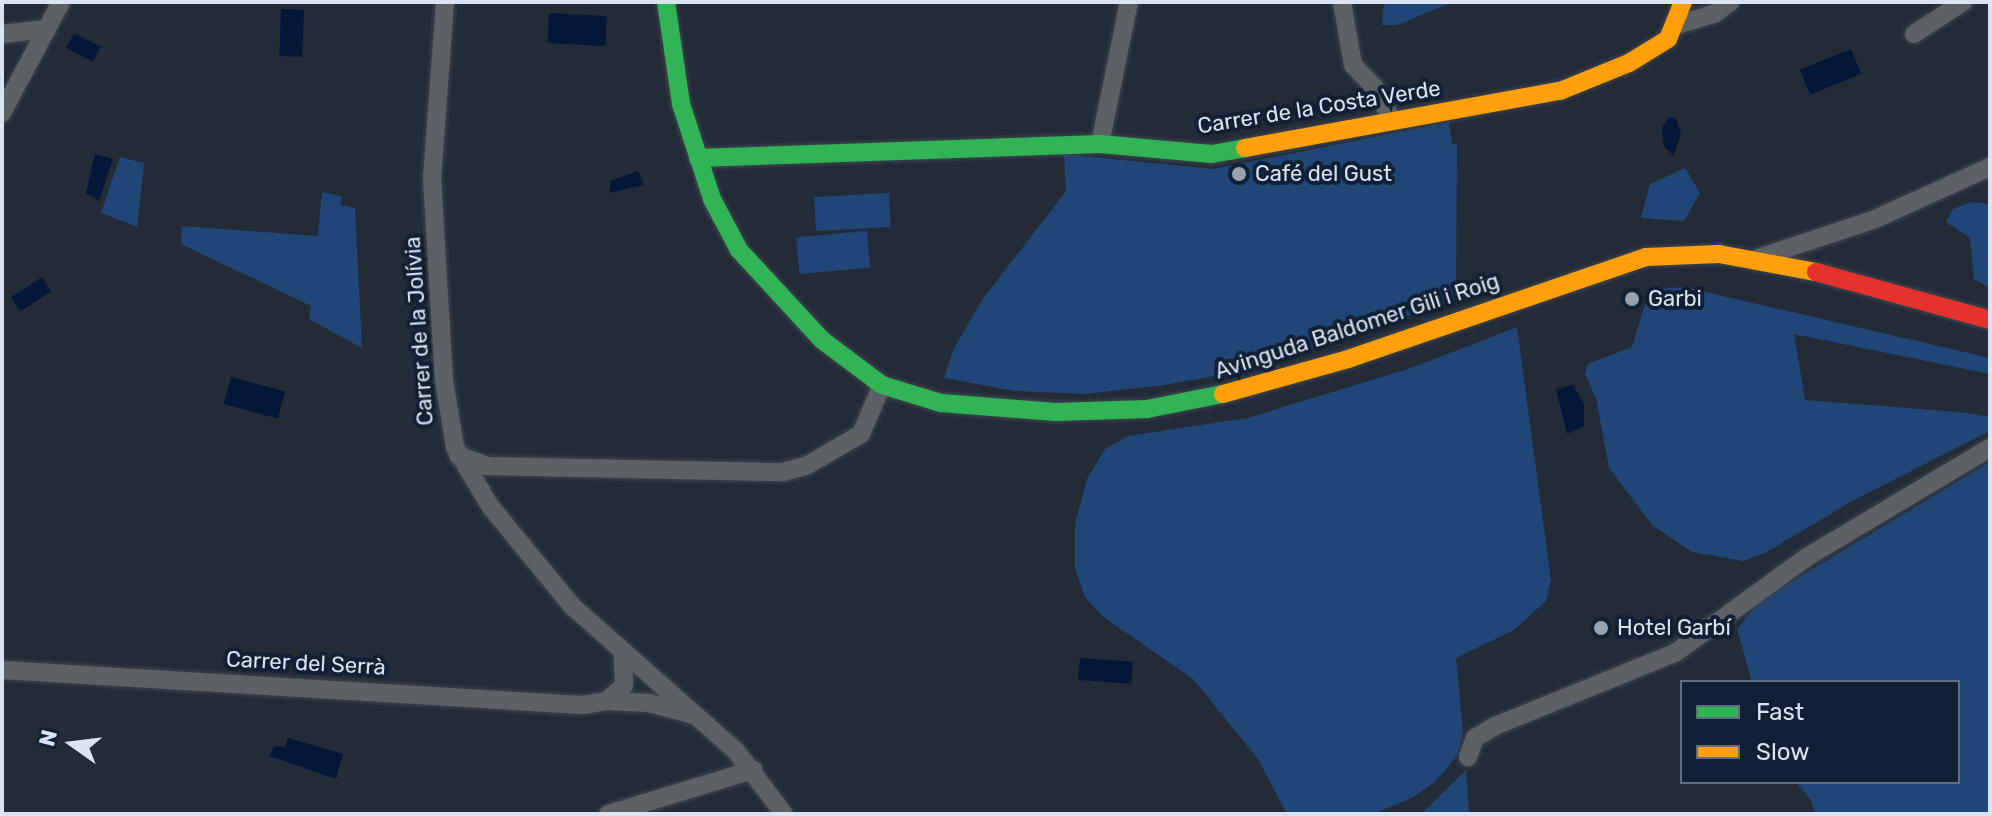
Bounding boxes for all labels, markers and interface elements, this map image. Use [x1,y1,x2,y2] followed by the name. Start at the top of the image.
[1195,75,1443,139] street label: Carrer de la Costa Verde
[1255,161,1392,187] place label: Café del Gust
[1230,165,1248,183] marker: Café del Gust
[399,235,439,427] street label: Carrer de la Jolívia
[1211,267,1503,385] street label: Avinguda Baldomer Gili i Roig
[1648,286,1702,312] place label: Garbi
[1623,290,1641,308] marker: Garbi
[1617,615,1731,641] place label: Hotel Garbí
[1592,619,1610,637] marker: Hotel Garbí
[225,646,387,680] street label: Carrer del Serrà
[1680,680,1960,784] legend
[1756,698,1804,726] text: Fast
[32,704,112,784] north arrow
[33,727,63,749] text: N
[1756,738,1809,766] text: Slow

